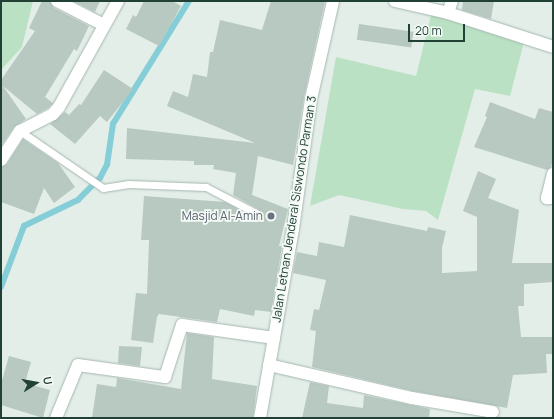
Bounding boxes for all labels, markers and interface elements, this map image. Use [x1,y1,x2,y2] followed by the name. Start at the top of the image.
[410,16,467,42] scale bar
[415,22,442,39] text: 20 m
[269,95,319,323] street label: Jalan Letnan Jenderal Siswondo Parman 3
[182,209,263,223] place label: Masjid Al-Amin
[266,211,276,221] marker: Masjid Al-Amin
[16,363,56,403] north arrow
[40,375,56,386] text: U

